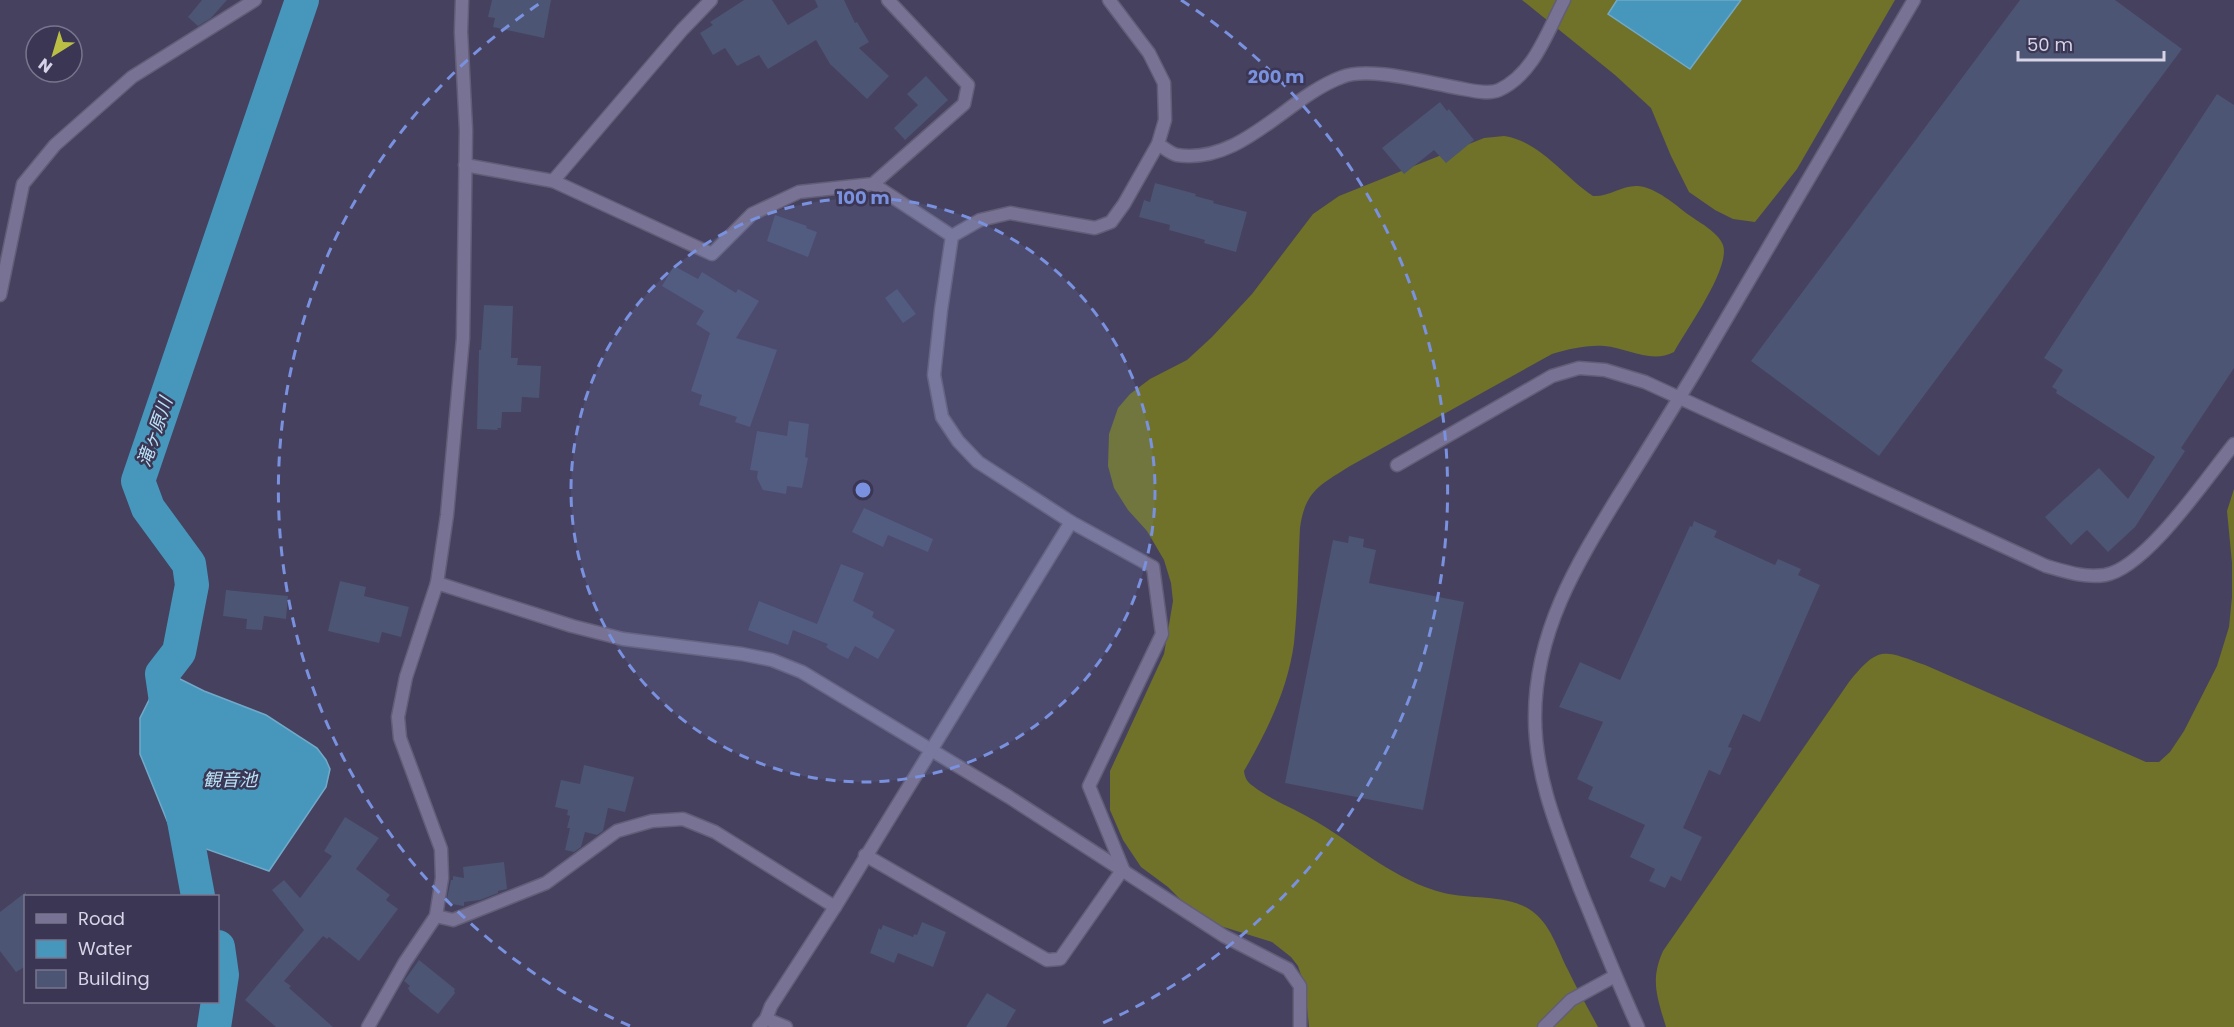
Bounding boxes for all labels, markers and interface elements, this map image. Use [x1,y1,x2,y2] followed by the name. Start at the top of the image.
[24,24,84,84] north arrow
[2018,24,2164,62] scale bar
[2027,32,2073,57] text: 50 m
[34,53,57,78] text: N
[1248,64,1304,89] text: 200 m
[836,185,890,210] text: 100 m
[131,392,179,470] water label: 滝ヶ原川
[853,480,873,500] centre of rings
[203,767,259,792] water label: 観音池
[24,895,219,1003] legend
[78,906,125,931] text: Road
[78,936,132,961] text: Water
[78,966,150,991] text: Building

